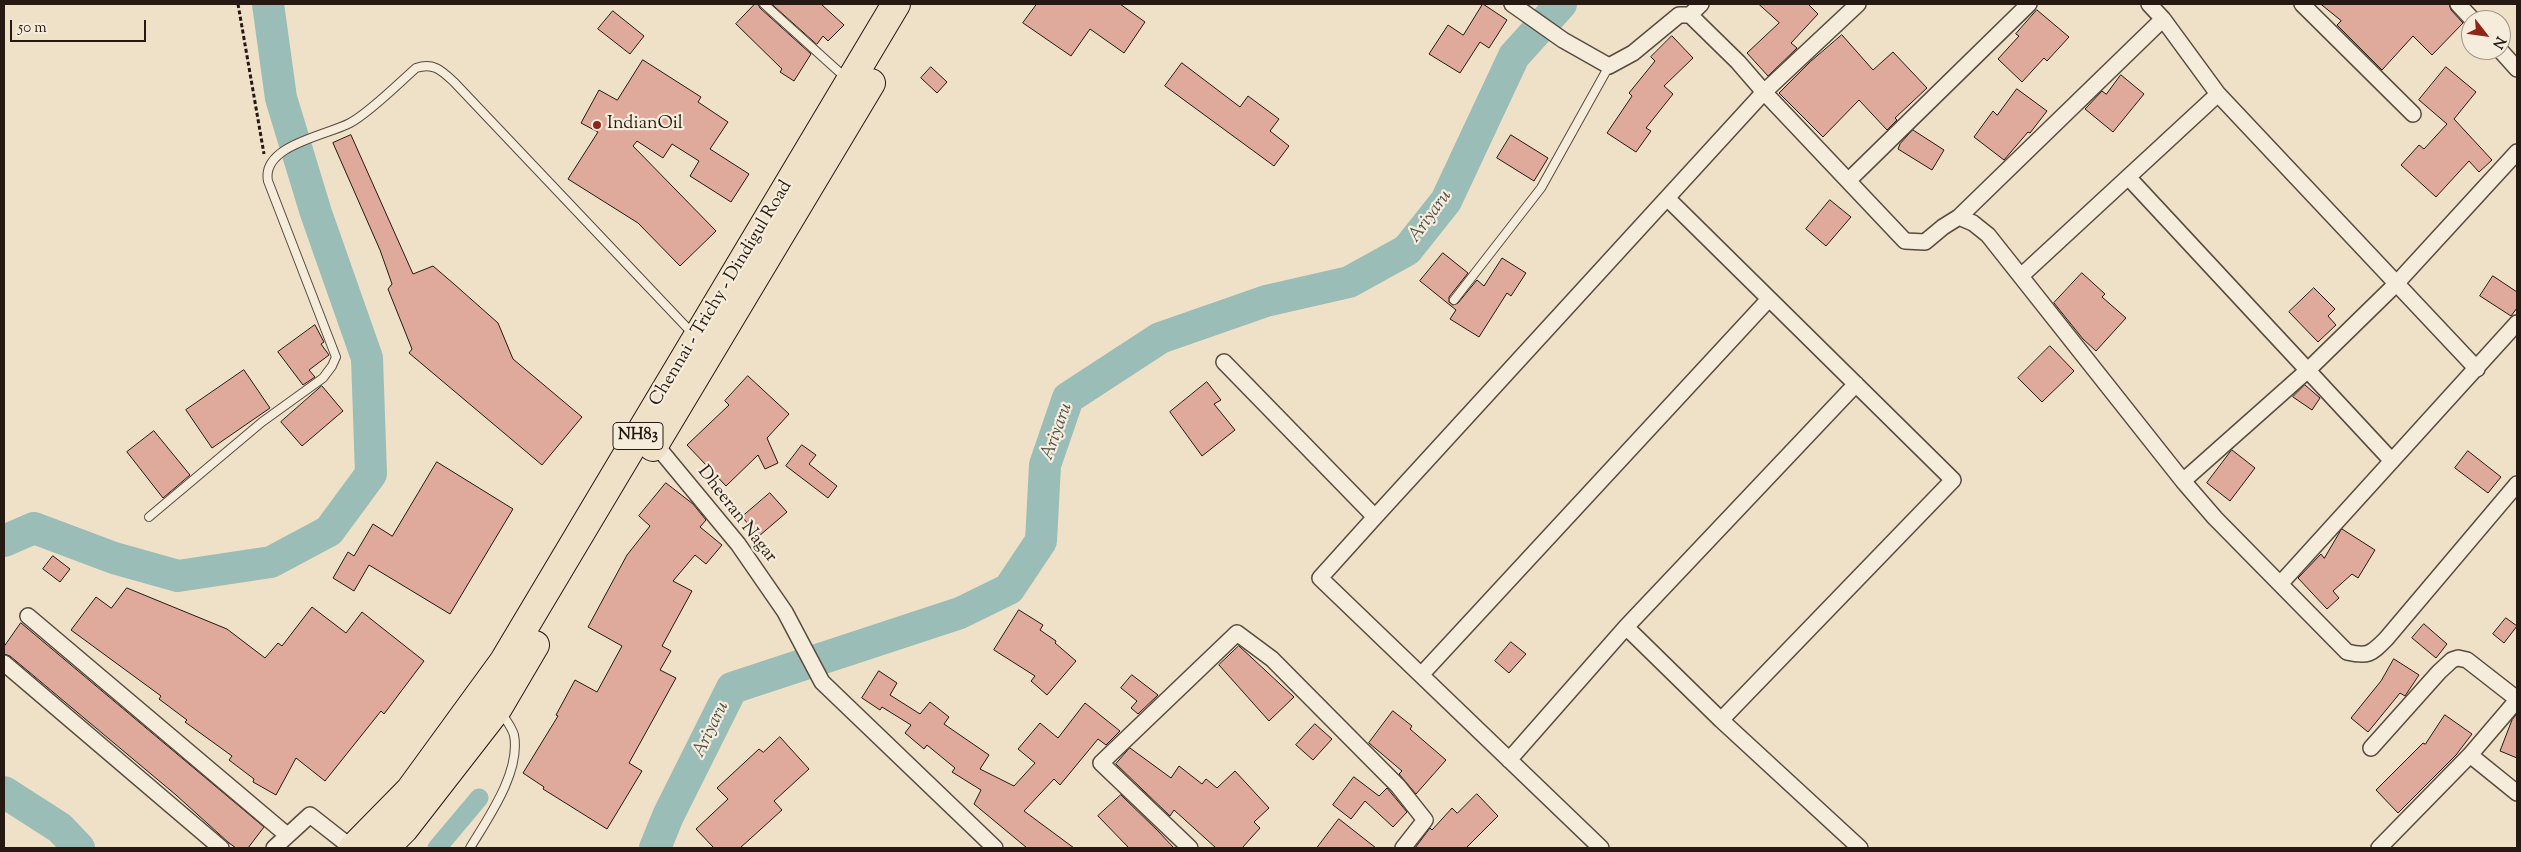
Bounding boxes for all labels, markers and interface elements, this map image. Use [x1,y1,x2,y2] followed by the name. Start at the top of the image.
[12,10,149,42] scale bar
[2461,10,2511,60] north arrow
[18,18,47,39] text: 50 m
[2487,32,2510,52] text: N
[607,114,683,136] place label: IndianOil
[591,119,603,131] marker: IndianOil
[646,177,798,411] street label: Chennai - Trichy - Dindigul Road
[1404,186,1458,248] water label: Ariyaru
[1037,400,1079,464] water label: Ariyaru
[613,422,663,450] road number: NH83
[692,462,780,568] street label: Dheeran Nagar
[689,698,735,762] water label: Ariyaru

